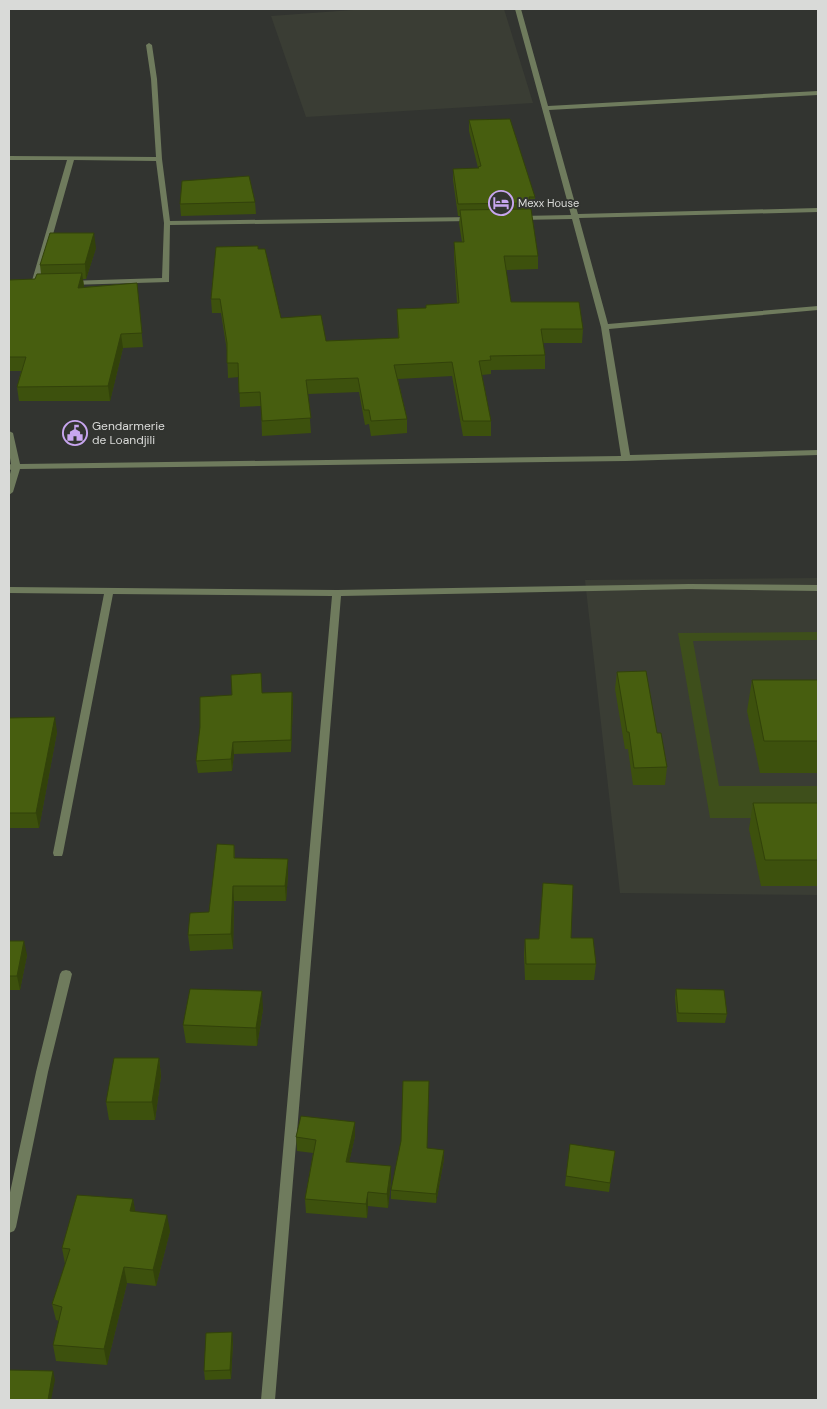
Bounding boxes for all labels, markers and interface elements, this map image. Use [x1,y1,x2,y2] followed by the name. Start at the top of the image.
[488,190,514,216] hotel icon: Mexx House
[518,196,579,210] place label: Mexx House
[92,418,165,448] place label: Gendarmerie de Loandjili
[62,420,88,446] public building icon: Gendarmerie de Loandjili

